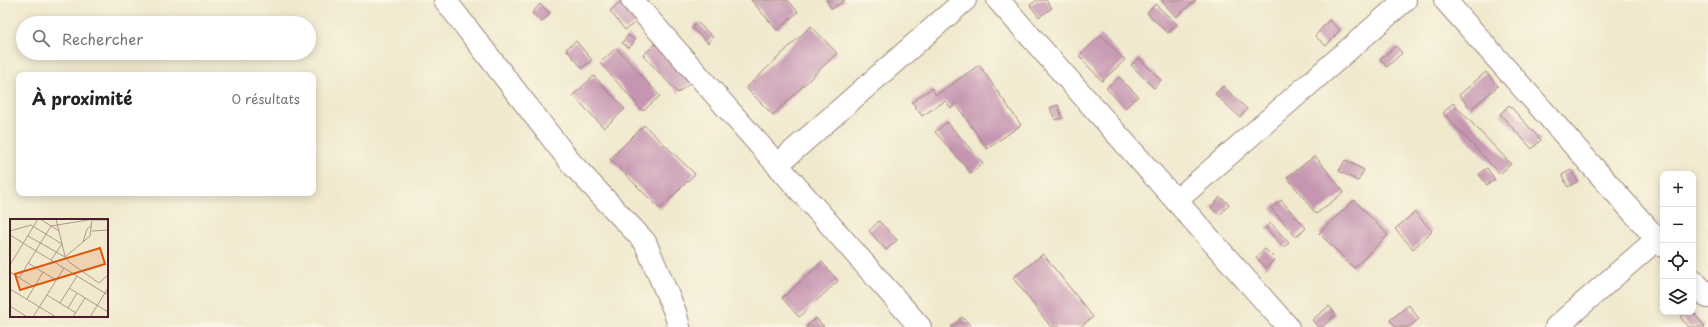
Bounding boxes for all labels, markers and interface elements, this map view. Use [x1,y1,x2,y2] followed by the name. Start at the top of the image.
[16,16,316,60] search box
[30,27,52,49] icon: search
[62,27,143,50] text: Rechercher
[32,85,132,111] text: À proximité
[232,89,300,108] text: 0 résultats
[1660,171,1696,315] map controls
[1660,171,1696,207] button: +
[1660,207,1696,243] button: −
[10,219,108,317] inset map
[1660,243,1696,279] button: locate
[1660,279,1696,315] button: layers

